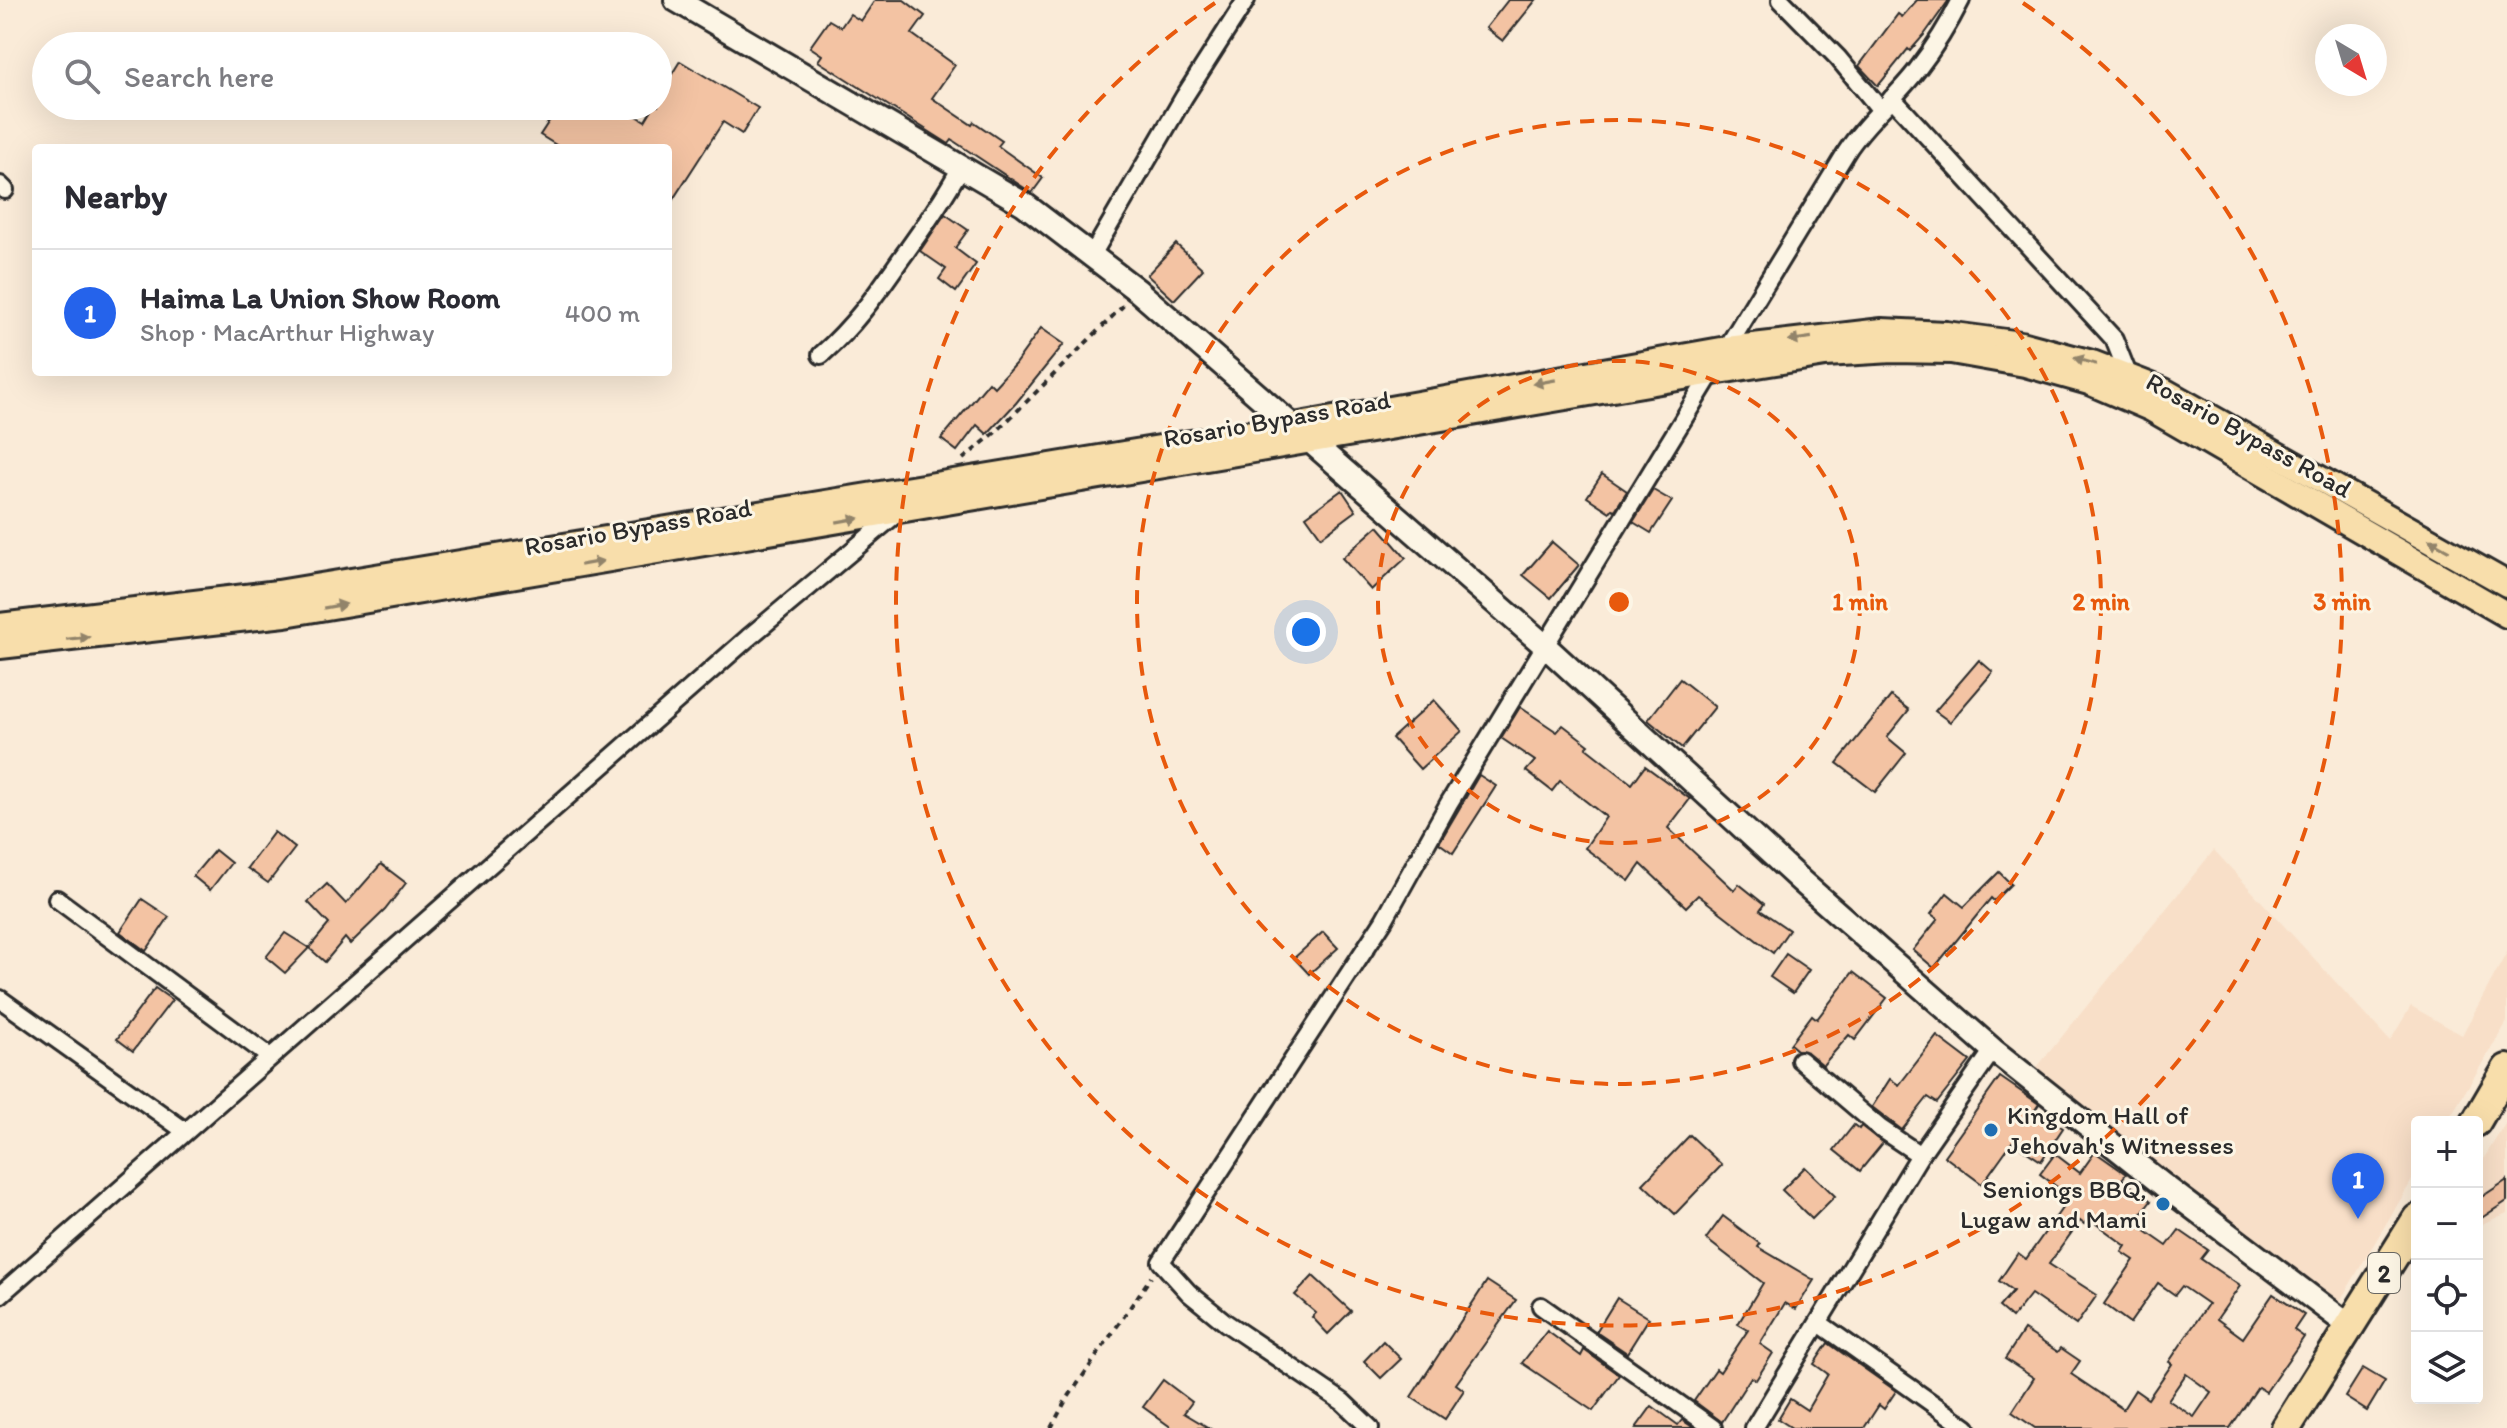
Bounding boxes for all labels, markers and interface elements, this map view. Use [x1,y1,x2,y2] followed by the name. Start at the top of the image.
[2315,24,2387,96] north arrow
[32,32,672,120] search box
[60,54,104,98] icon: search
[124,58,274,95] text: Search here
[64,176,167,217] text: Nearby
[140,279,500,316] text: Haima La Union Show Room
[84,297,96,329] text: 1
[565,297,640,329] text: 400 m
[140,316,434,348] text: Shop · MacArthur Highway
[1788,333,1813,346] one-way arrow
[2072,355,2097,367] one-way arrow
[2140,365,2358,505] street label: Rosario Bypass Road
[1531,376,1556,388] one-way arrow
[1161,383,1394,455] street label: Rosario Bypass Road
[522,491,755,563] street label: Rosario Bypass Road
[836,513,861,526] one-way arrow
[2428,539,2450,553] one-way arrow
[580,556,605,569] one-way arrow
[1832,587,1888,616] text: 1 min
[2072,587,2130,616] text: 2 min
[2313,587,2371,616] text: 3 min
[1605,588,1633,616] centre of rings
[323,599,348,612] one-way arrow
[1286,612,1326,652] your location
[65,631,90,644] one-way arrow
[2007,1099,2234,1161] place label: Kingdom Hall of Jehovah's Witnesses
[2411,1116,2483,1404] map controls
[2411,1116,2483,1188] button: +
[1982,1121,2000,1139] marker: Kingdom Hall of Jehovah's Witnesses
[2332,1153,2384,1219] pin: 1
[1960,1173,2147,1235] place label: Seniongs BBQ, Lugaw and Mami
[2411,1188,2483,1260] button: −
[2154,1195,2172,1213] marker: Seniongs BBQ, Lugaw and Mami
[2368,1253,2400,1293] road number: 2
[2411,1260,2483,1332] button: locate
[2411,1332,2483,1404] button: layers

